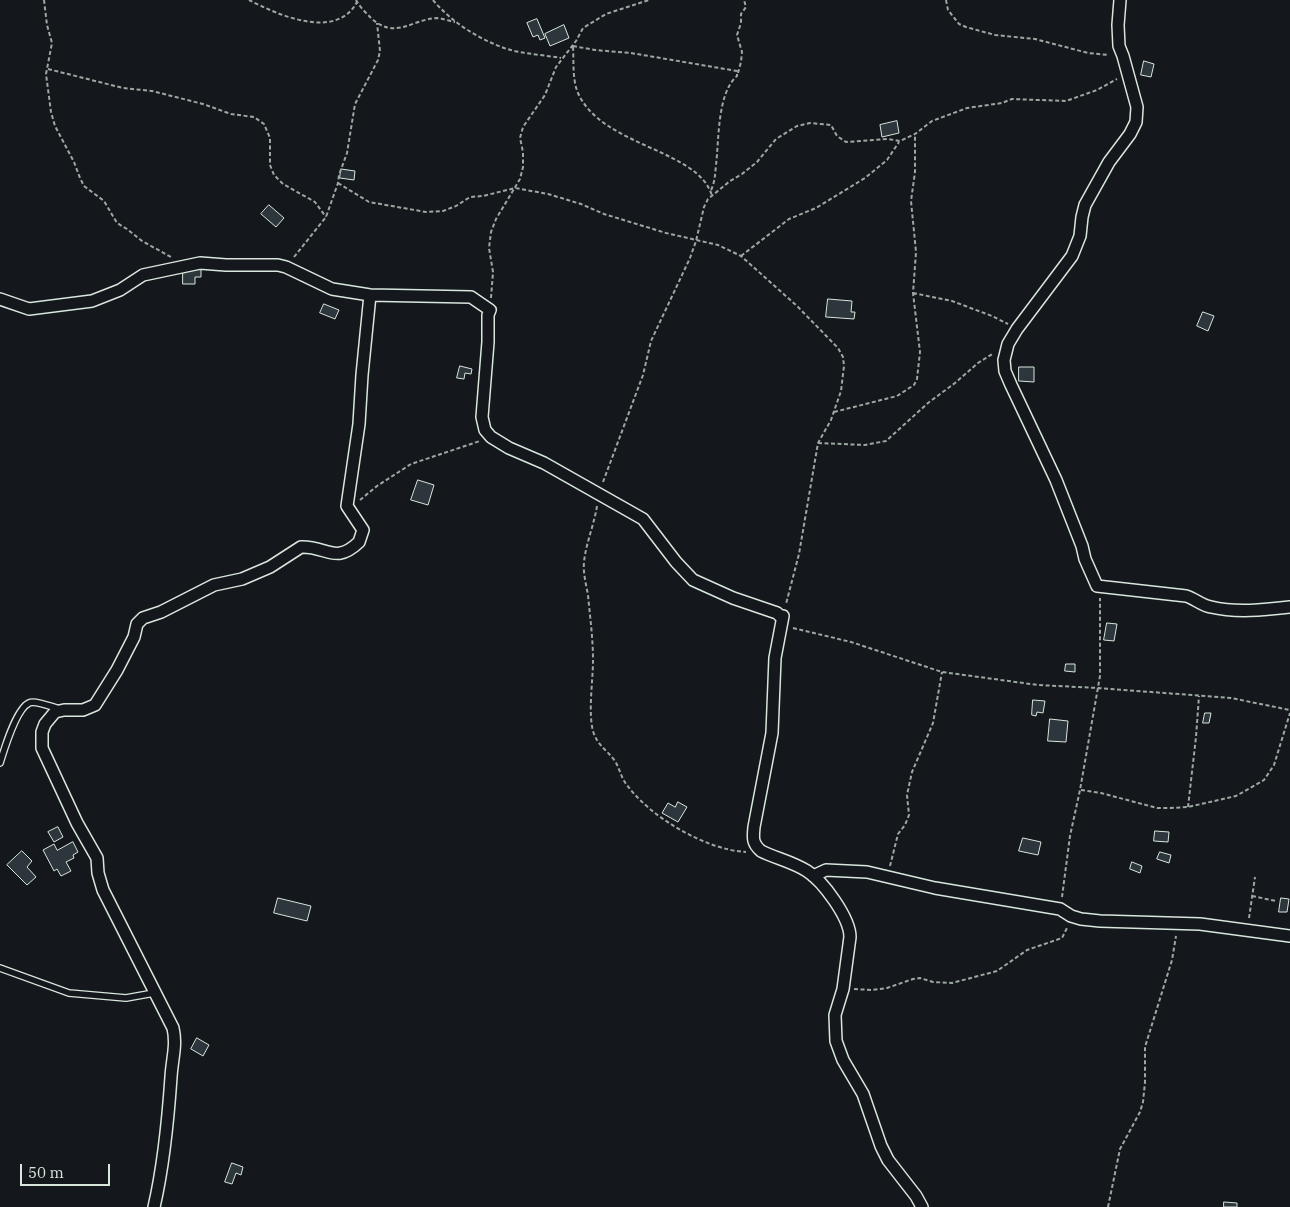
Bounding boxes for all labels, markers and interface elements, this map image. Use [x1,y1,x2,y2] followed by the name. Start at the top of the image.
[22,1154,112,1186] scale bar
[28,1163,64,1182] text: 50 m

